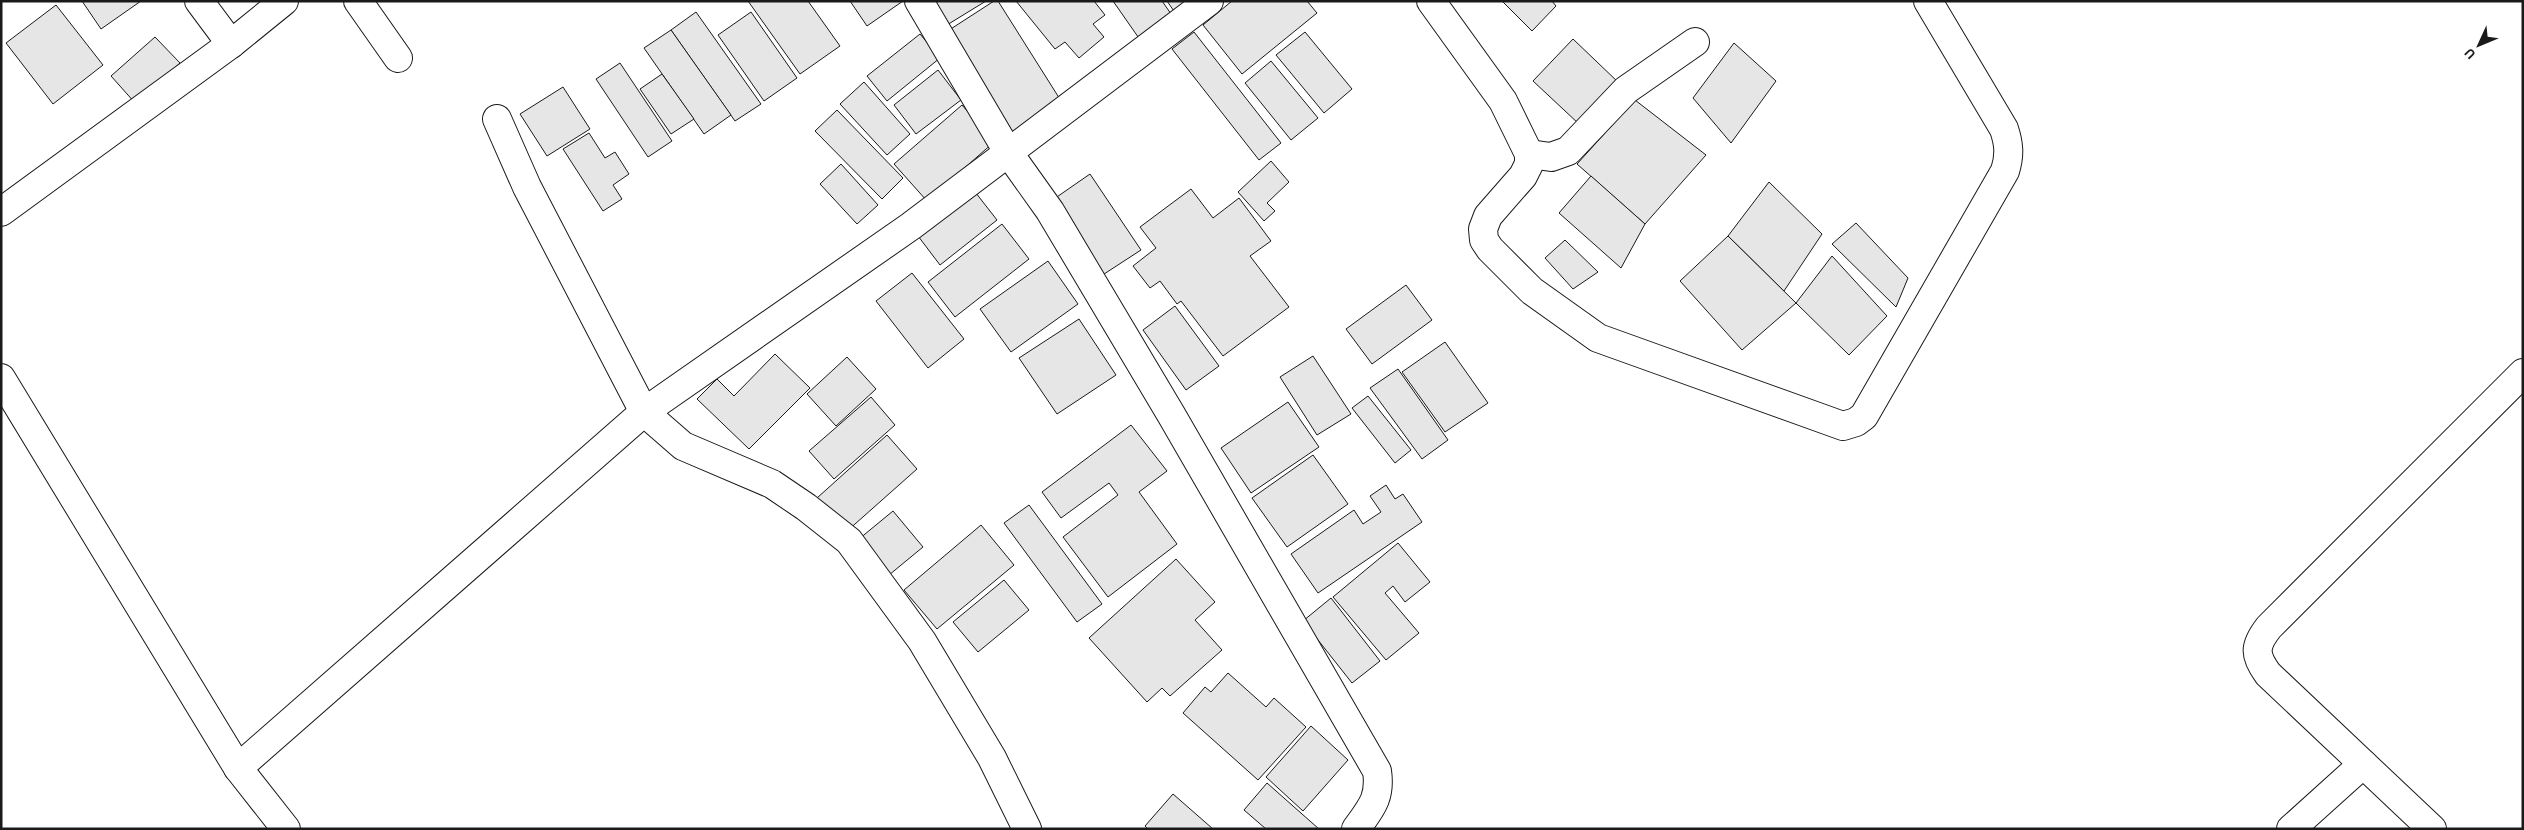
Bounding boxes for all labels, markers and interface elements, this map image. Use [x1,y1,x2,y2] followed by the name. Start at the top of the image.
[2454,20,2504,70] north arrow
[2462,45,2479,61] text: U

